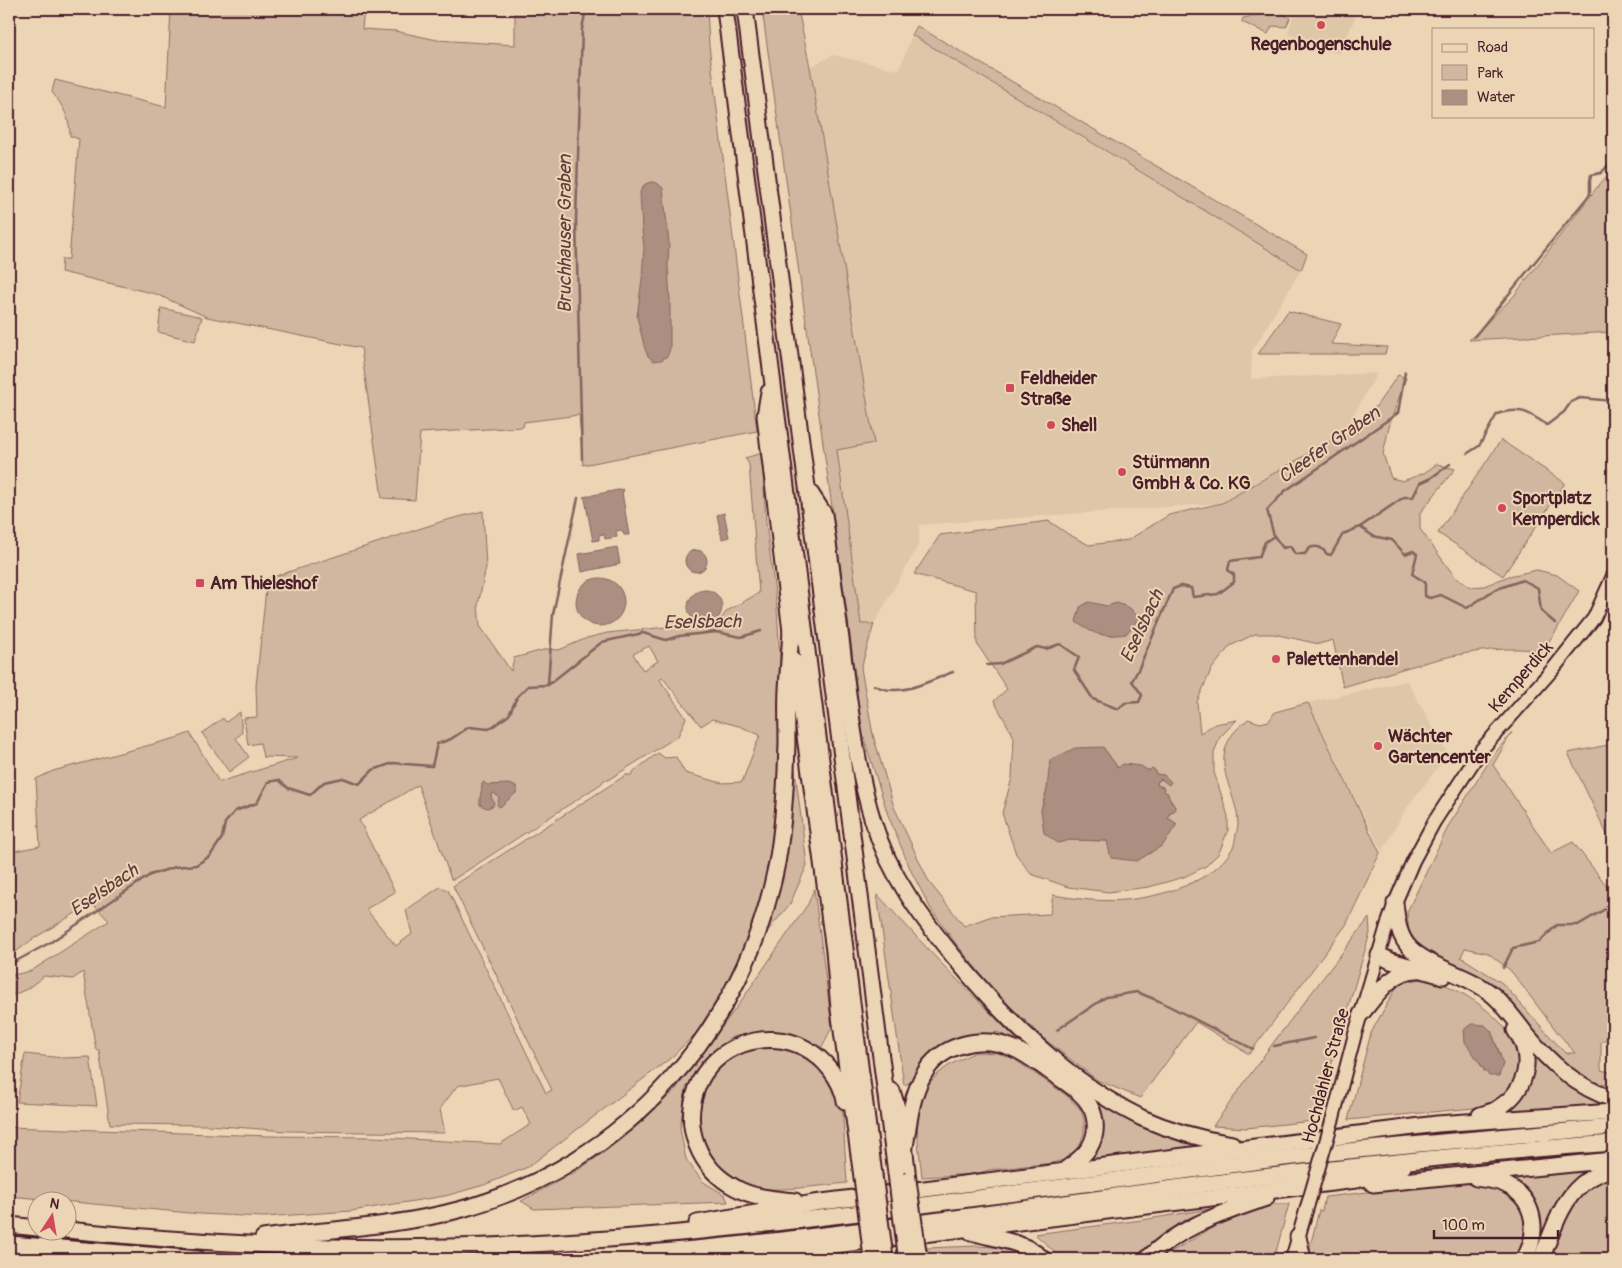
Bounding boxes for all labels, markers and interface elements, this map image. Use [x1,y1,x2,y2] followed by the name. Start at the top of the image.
[1315,19,1327,31] marker: Regenbogenschule
[1432,28,1594,118] legend
[1251,33,1393,56] place label: Regenbogenschule
[1477,38,1508,57] text: Road
[1477,64,1504,83] text: Park
[1477,88,1516,107] text: Water
[553,153,577,313] water label: Bruchhauser Graben
[1020,367,1098,411] place label: Feldheider Straße
[1004,382,1016,394] marker: Feldheider Straße
[1273,400,1386,489] water label: Cleefer Graben
[1061,414,1097,437] place label: Shell
[1045,419,1057,431] marker: Shell
[1132,451,1251,495] place label: Stürmann GmbH & Co. KG
[1116,466,1128,478] marker: Stürmann GmbH & Co. KG
[1512,487,1600,531] place label: Sportplatz Kemperdick
[1496,502,1508,514] marker: Sportplatz Kemperdick
[210,572,319,595] place label: Am Thieleshof
[194,577,206,589] marker: Am Thieleshof
[1115,585,1170,666] water label: Eselsbach
[663,609,742,635] water label: Eselsbach
[1484,636,1559,718] street label: Kemperdick
[1286,648,1399,671] place label: Palettenhandel
[1270,653,1282,665] marker: Palettenhandel
[1388,725,1491,769] place label: Wächter Gartencenter
[1372,740,1384,752] marker: Wächter Gartencenter
[65,858,144,922] water label: Eselsbach
[1297,1006,1355,1146] street label: Hochdahler Straße
[28,1190,78,1240] north arrow
[48,1194,61,1213] text: N
[1434,1208,1558,1240] scale bar
[1442,1216,1485,1235] text: 100 m

